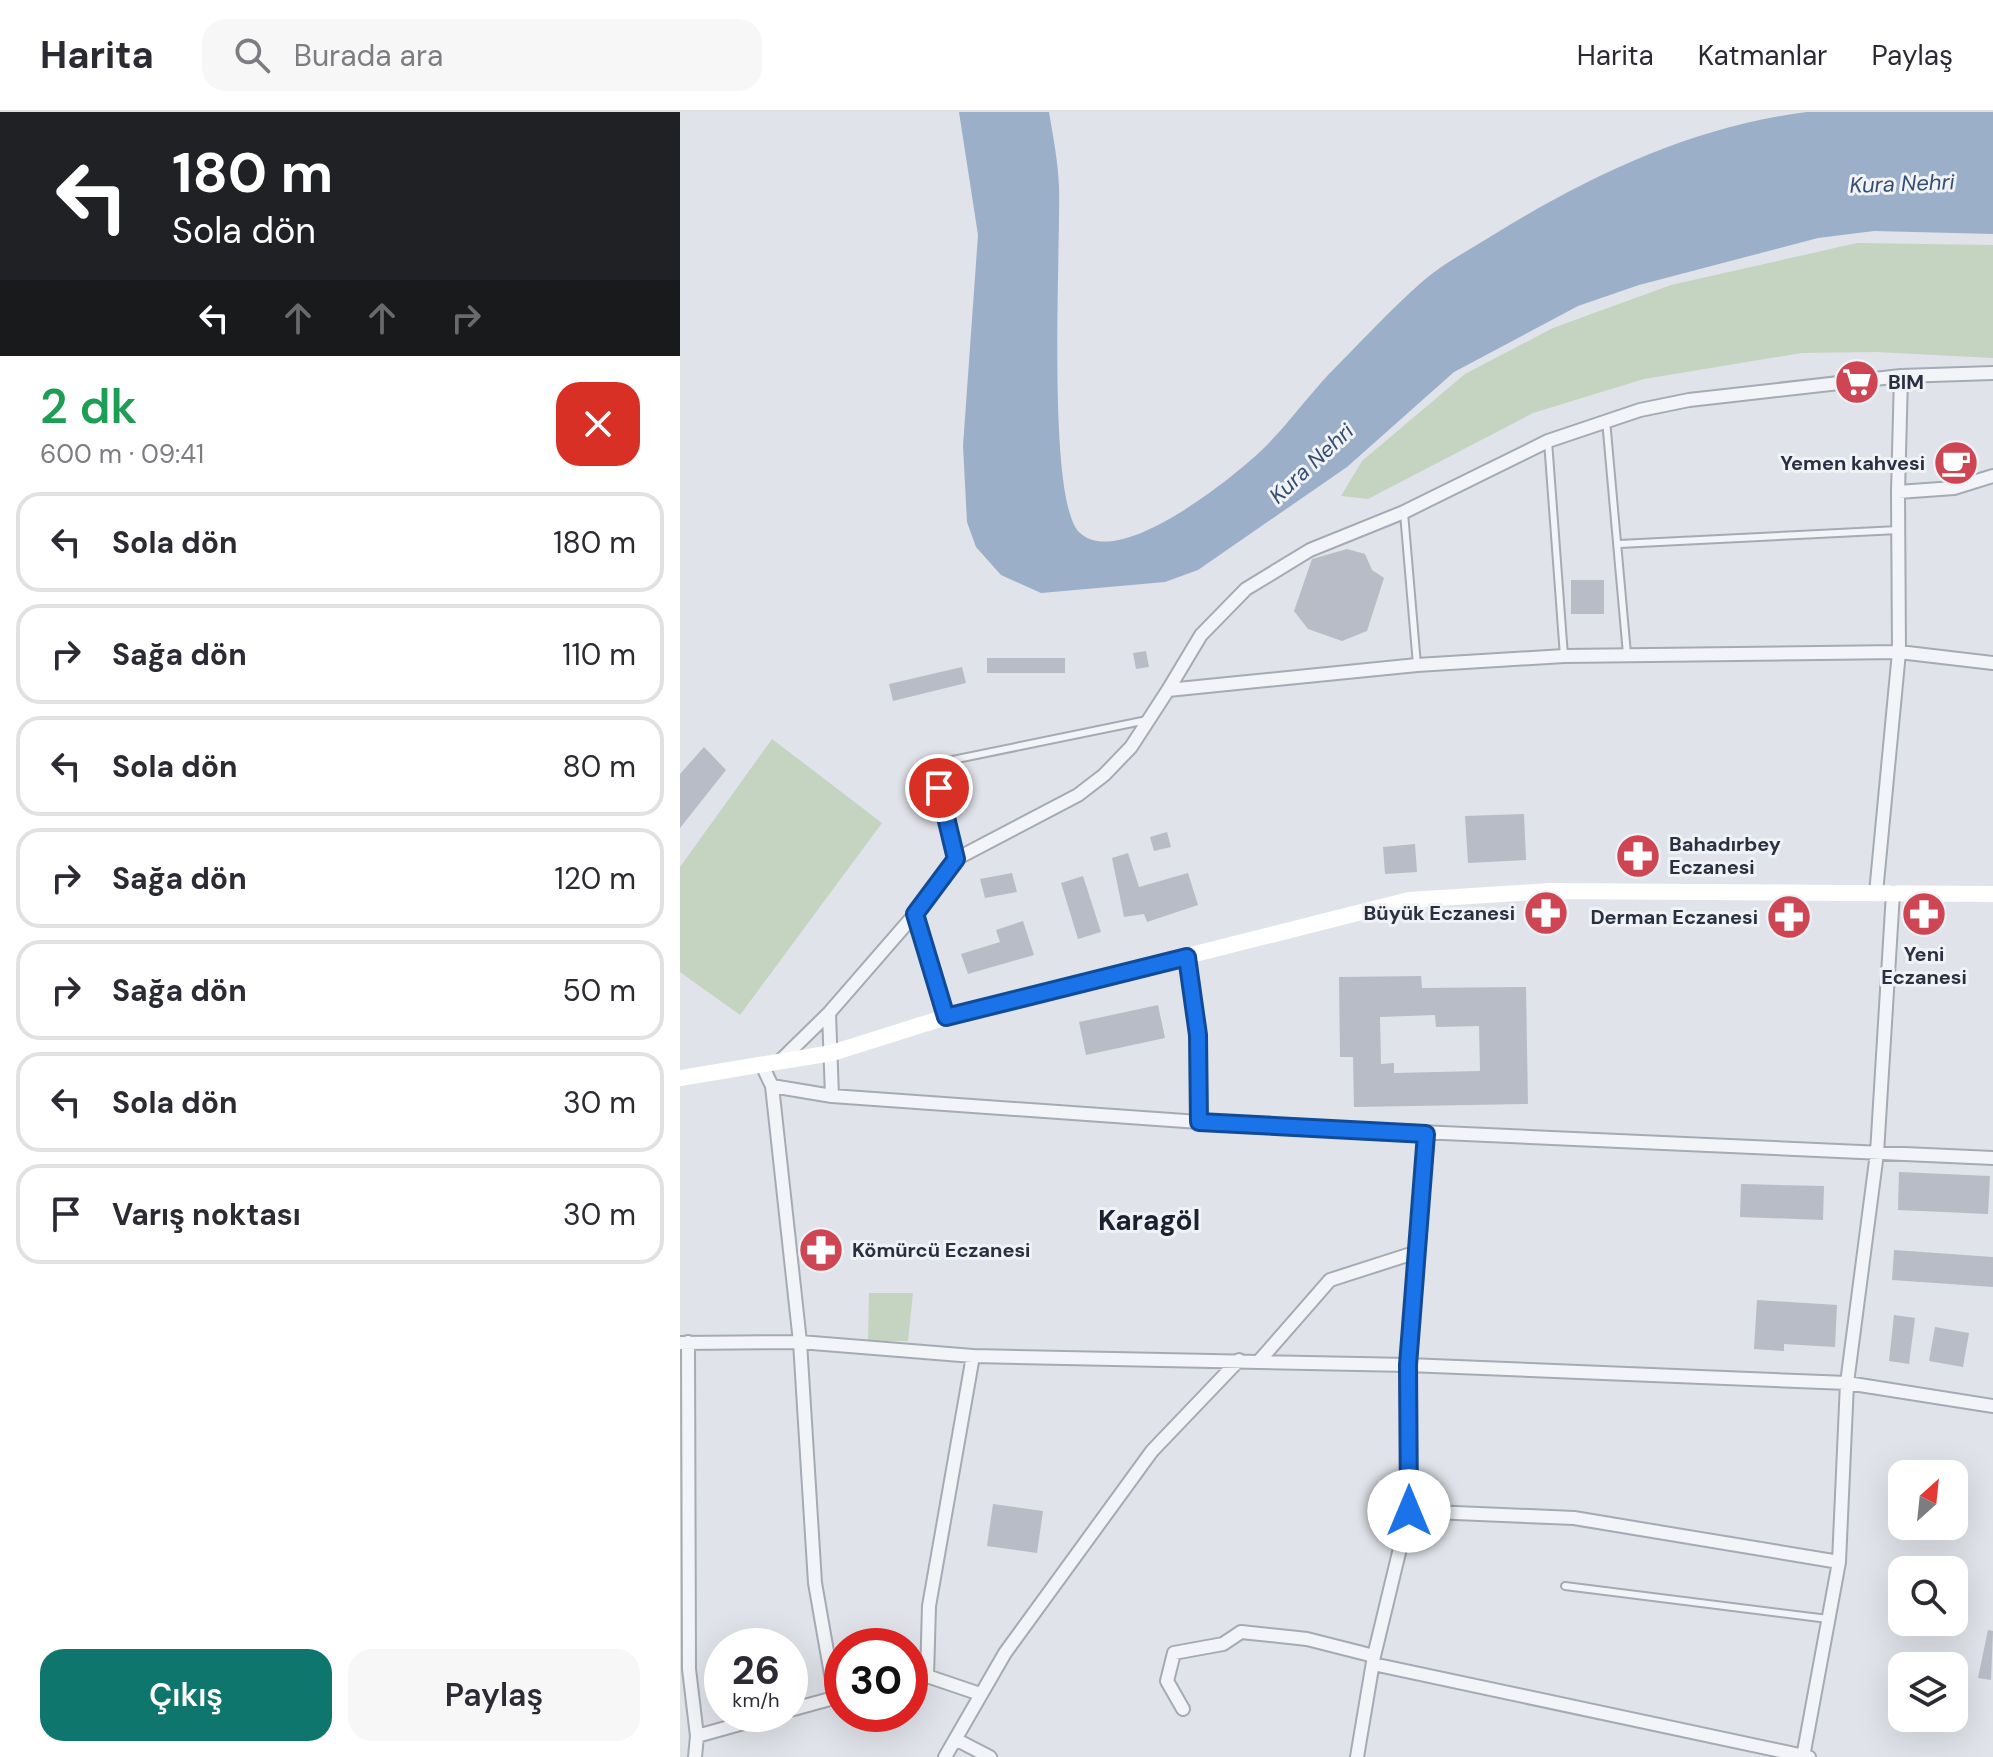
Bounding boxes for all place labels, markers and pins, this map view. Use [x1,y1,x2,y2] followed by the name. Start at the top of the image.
[1833,358,1881,406] supermarket icon: BIM
[1888,369,1924,395] place label: BIM
[1932,439,1980,487] cafe icon: Yemen kahvesi
[1780,450,1925,476] place label: Yemen kahvesi
[905,754,973,822] pin
[1669,831,1781,880] place label: Bahadırbey Eczanesi
[1614,832,1662,880] pharmacy icon: Bahadırbey Eczanesi
[1522,889,1570,937] pharmacy icon: Büyük Eczanesi
[1900,890,1948,938] pharmacy icon: Yeni Eczanesi
[1765,893,1813,941] pharmacy icon: Derman Eczanesi
[1364,900,1515,926] place label: Büyük Eczanesi
[1590,904,1758,930] place label: Derman Eczanesi
[1881,941,1967,990] place label: Yeni Eczanesi
[797,1226,845,1274] pharmacy icon: Kömürcü Eczanesi
[852,1237,1030,1263] place label: Kömürcü Eczanesi

